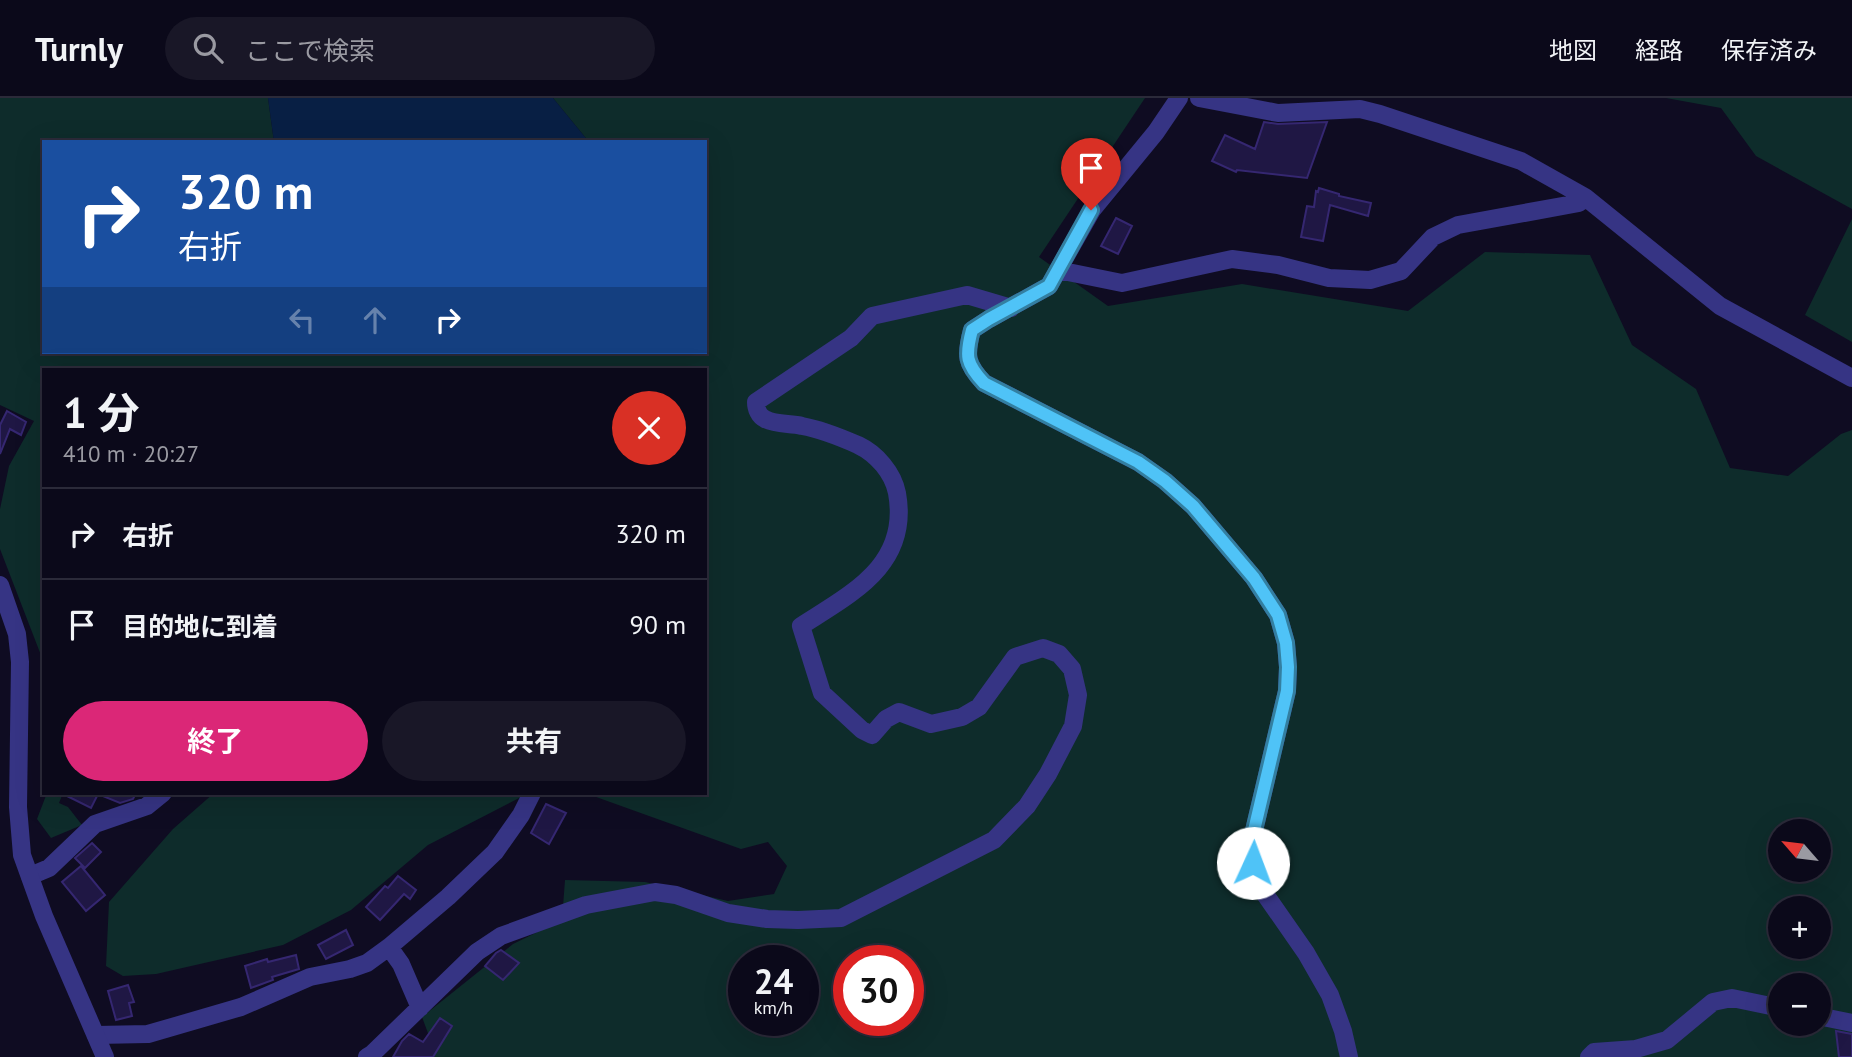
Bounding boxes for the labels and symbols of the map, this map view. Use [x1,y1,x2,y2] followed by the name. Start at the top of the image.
[1061,138,1121,210] pin
[1768,819,1830,882] north arrow
[1216,826,1290,900] position arrow
[833,945,924,1036] speed limit sign: 30

